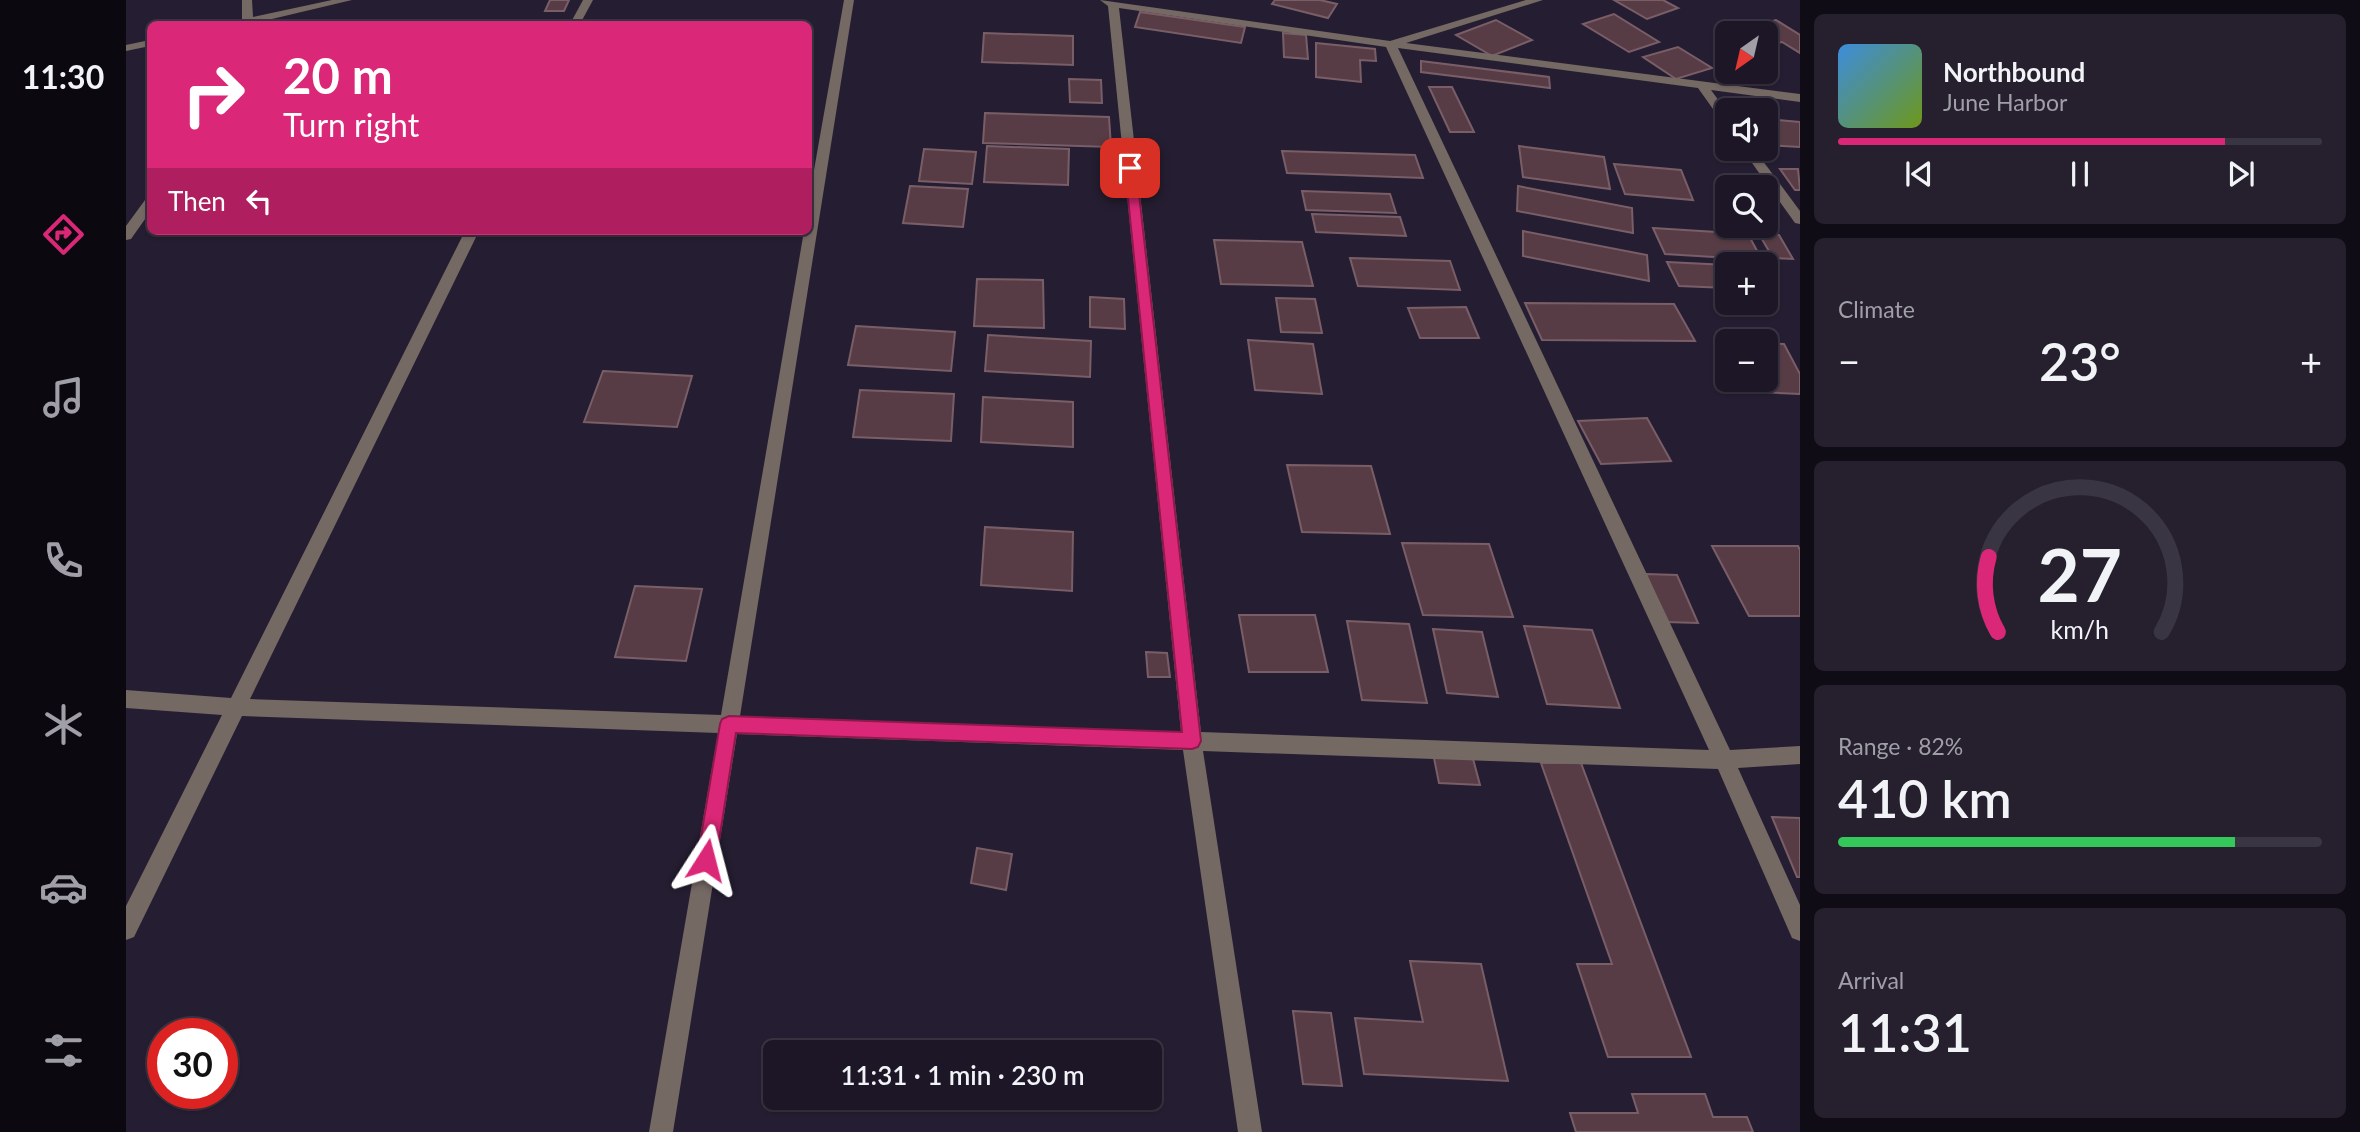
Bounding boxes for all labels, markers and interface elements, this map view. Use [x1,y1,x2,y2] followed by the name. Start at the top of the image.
[1715,21,1778,84] north arrow
[1715,21,1778,392] map controls
[283,46,393,104] text: 20 m
[168,49,259,140] icon: right
[1943,56,2085,88] text: Northbound
[22,57,104,96] text: 11:30
[1943,88,2067,116] text: June Harbor
[1715,98,1778,161] button: sound
[283,105,419,144] text: Turn right
[1100,138,1160,198] pin
[1111,149,1149,187] icon: arrive
[1900,155,1938,193] icon: previous
[2061,155,2099,193] icon: pause
[2222,155,2260,193] icon: next
[1715,175,1778,238] button: search
[240,182,278,220] icon: left
[168,185,226,217] text: Then
[39,210,88,259] icon: directions
[1715,252,1778,315] button: +
[1838,295,1915,323] text: Climate
[1715,329,1778,392] button: −
[2039,330,2121,392] text: 23°
[1838,338,1860,384] text: −
[2300,338,2322,384] text: +
[39,373,88,422] icon: music
[2038,530,2122,618] text: 27
[39,536,88,585] icon: phone
[2051,614,2109,644] text: km/h
[39,700,88,749] icon: climate
[1838,732,1963,760] text: Range · 82%
[1838,767,2012,829] text: 410 km
[669,823,743,897] position arrow
[39,863,88,912] icon: car
[1838,966,1904,994] text: Arrival
[1838,1001,1972,1063] text: 11:31
[147,1018,238,1109] speed limit sign: 30
[39,1026,88,1075] icon: filters
[840,1059,1085,1091] text: 11:31 · 1 min · 230 m

